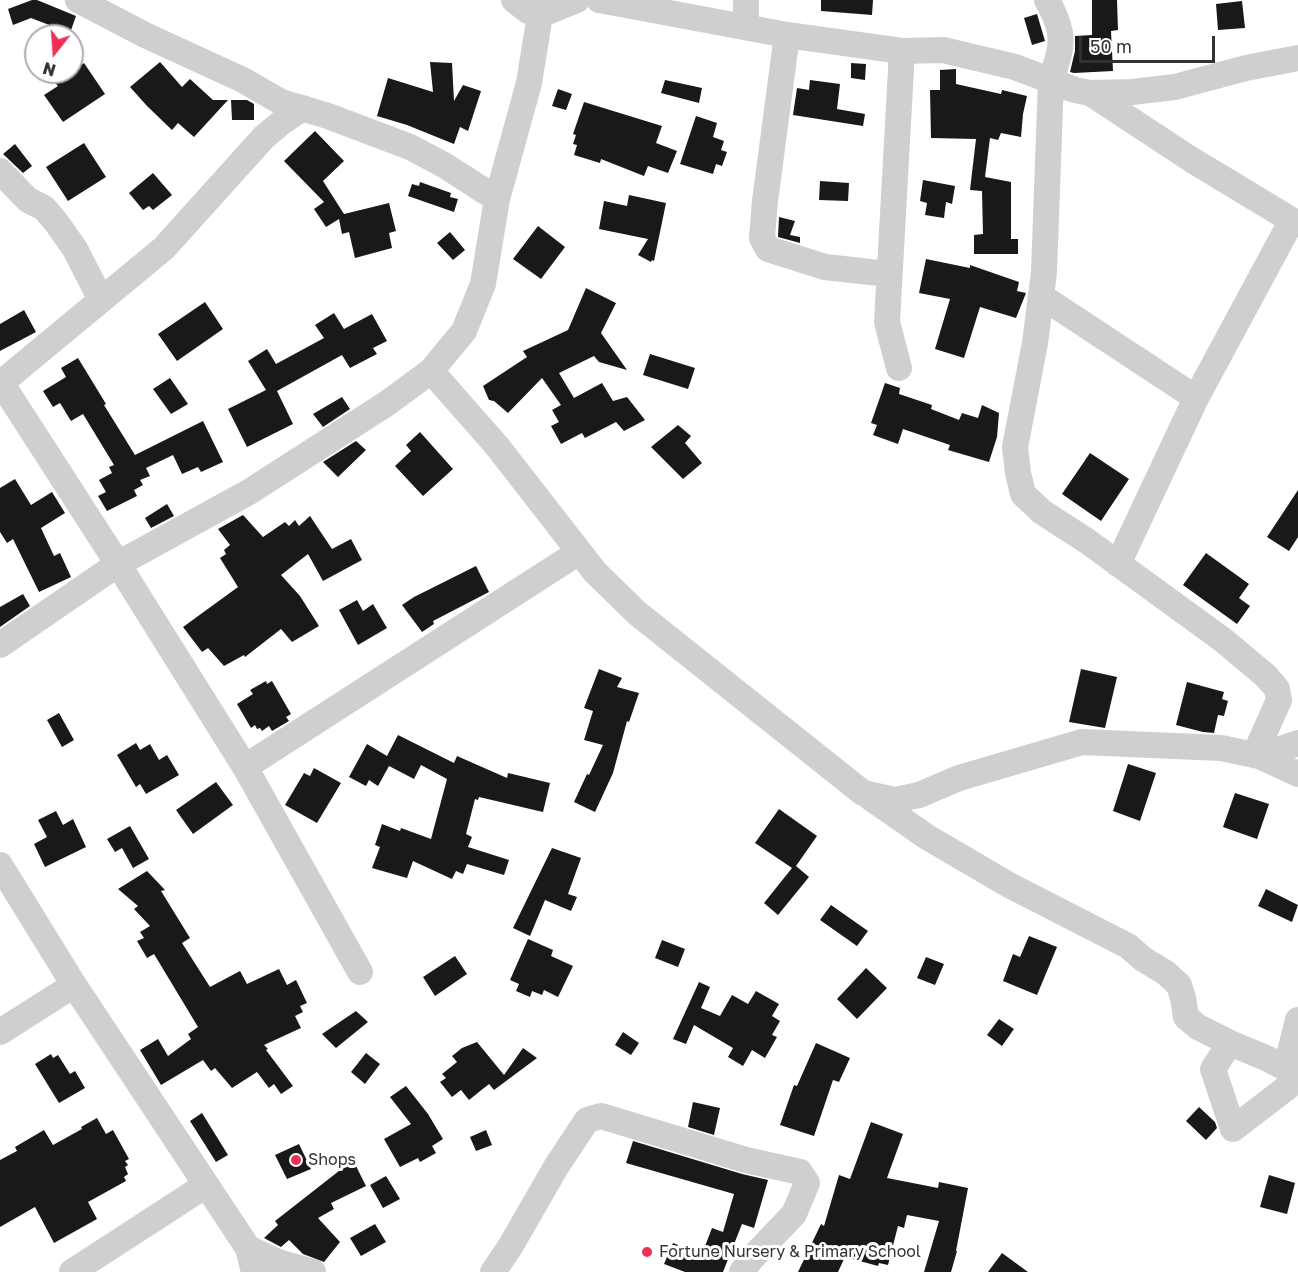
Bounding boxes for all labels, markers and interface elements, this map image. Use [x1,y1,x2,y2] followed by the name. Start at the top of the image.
[24,24,84,84] north arrow
[1082,24,1218,62] scale bar
[1090,35,1132,57] text: 50 m
[41,58,58,81] text: N
[308,1150,356,1170] place label: Shops
[289,1153,303,1167] marker: Shops
[659,1242,921,1262] place label: Fortune Nursery & Primary School
[640,1245,654,1259] marker: Fortune Nursery & Primary School

